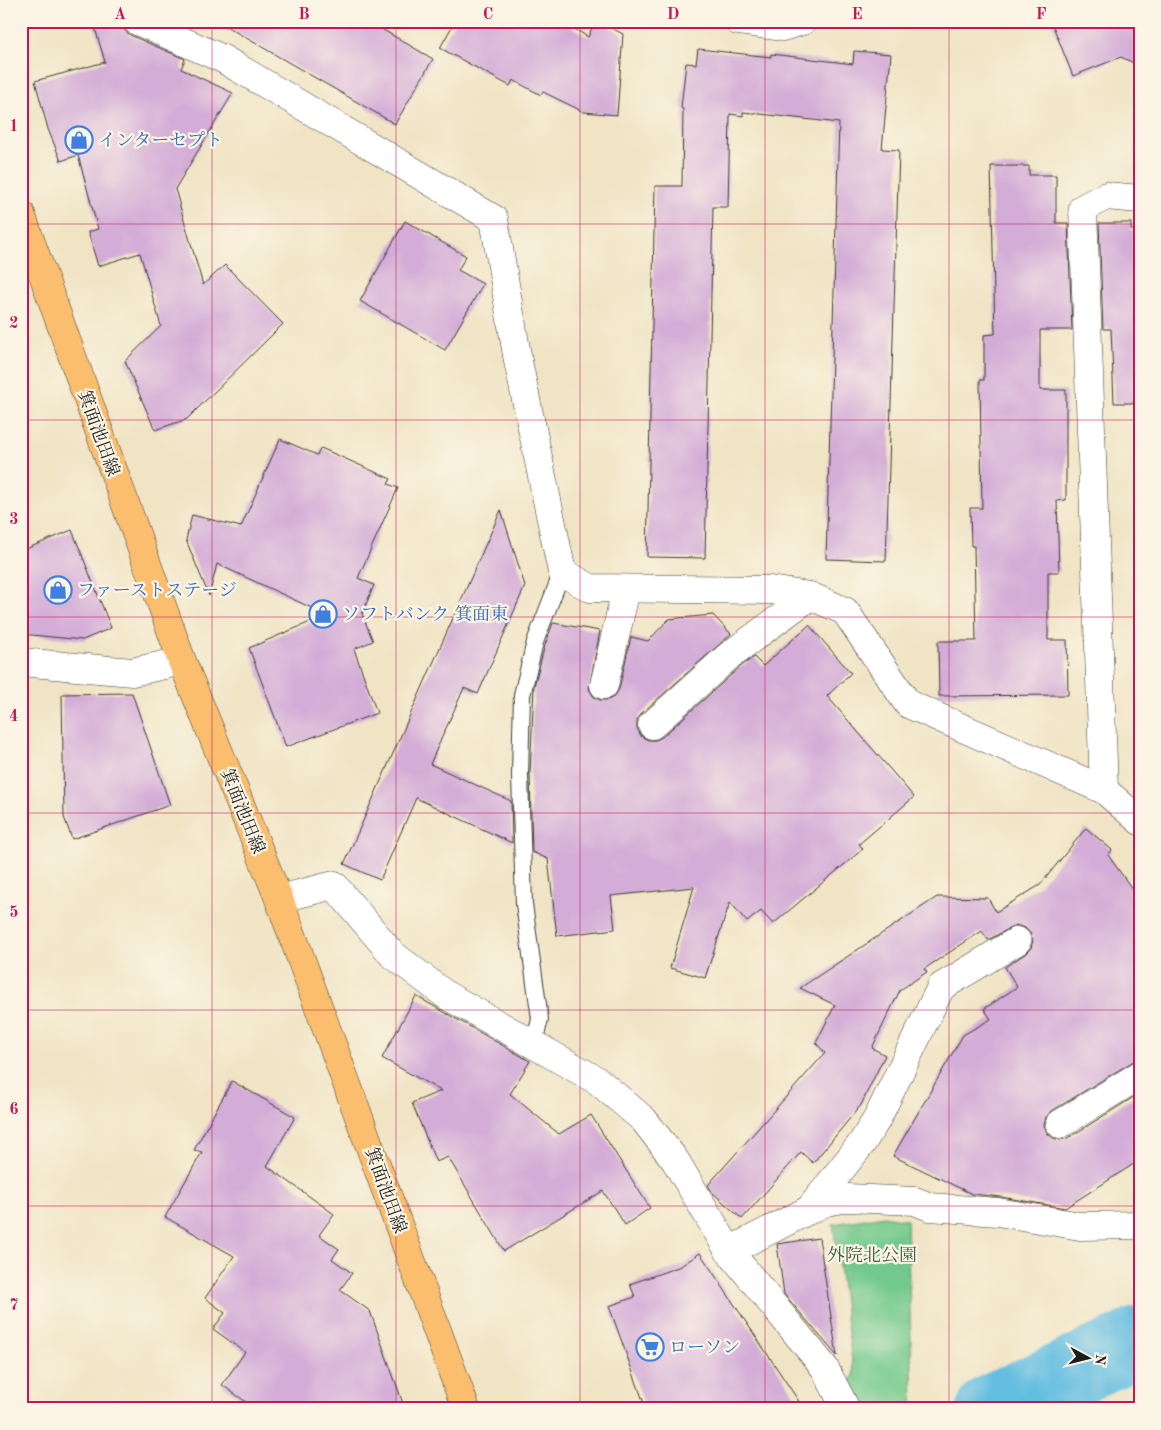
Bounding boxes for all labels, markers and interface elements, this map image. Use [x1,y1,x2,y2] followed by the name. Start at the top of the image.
[114,7,126,23] text: A
[298,7,310,23] text: B
[483,7,493,23] text: C
[667,7,679,23] text: D
[851,7,863,23] text: E
[1036,7,1047,23] text: F
[9,119,19,135] text: 1
[64,125,94,155] shop icon: インターセプト
[98,131,223,150] place label: インターセプト
[9,316,19,332] text: 2
[74,387,124,479] street label: 箕面池田線
[9,512,19,528] text: 3
[43,575,73,605] shop icon: ファーストステージ
[77,581,237,600] place label: ファーストステージ
[308,599,338,629] shop icon: ソフトバンク 箕面東
[342,604,508,624] place label: ソフトバンク 箕面東
[9,709,19,725] text: 4
[217,766,269,856] street label: 箕面池田線
[9,905,19,921] text: 5
[9,1102,19,1118] text: 6
[361,1144,411,1236] street label: 箕面池田線
[827,1245,917,1265] park label: 外院北公園
[9,1298,19,1314] text: 7
[635,1332,665,1362] supermarket icon: ローソン
[1064,1332,1114,1382] north arrow
[669,1339,740,1357] place label: ローソン
[1092,1353,1108,1366] text: N

